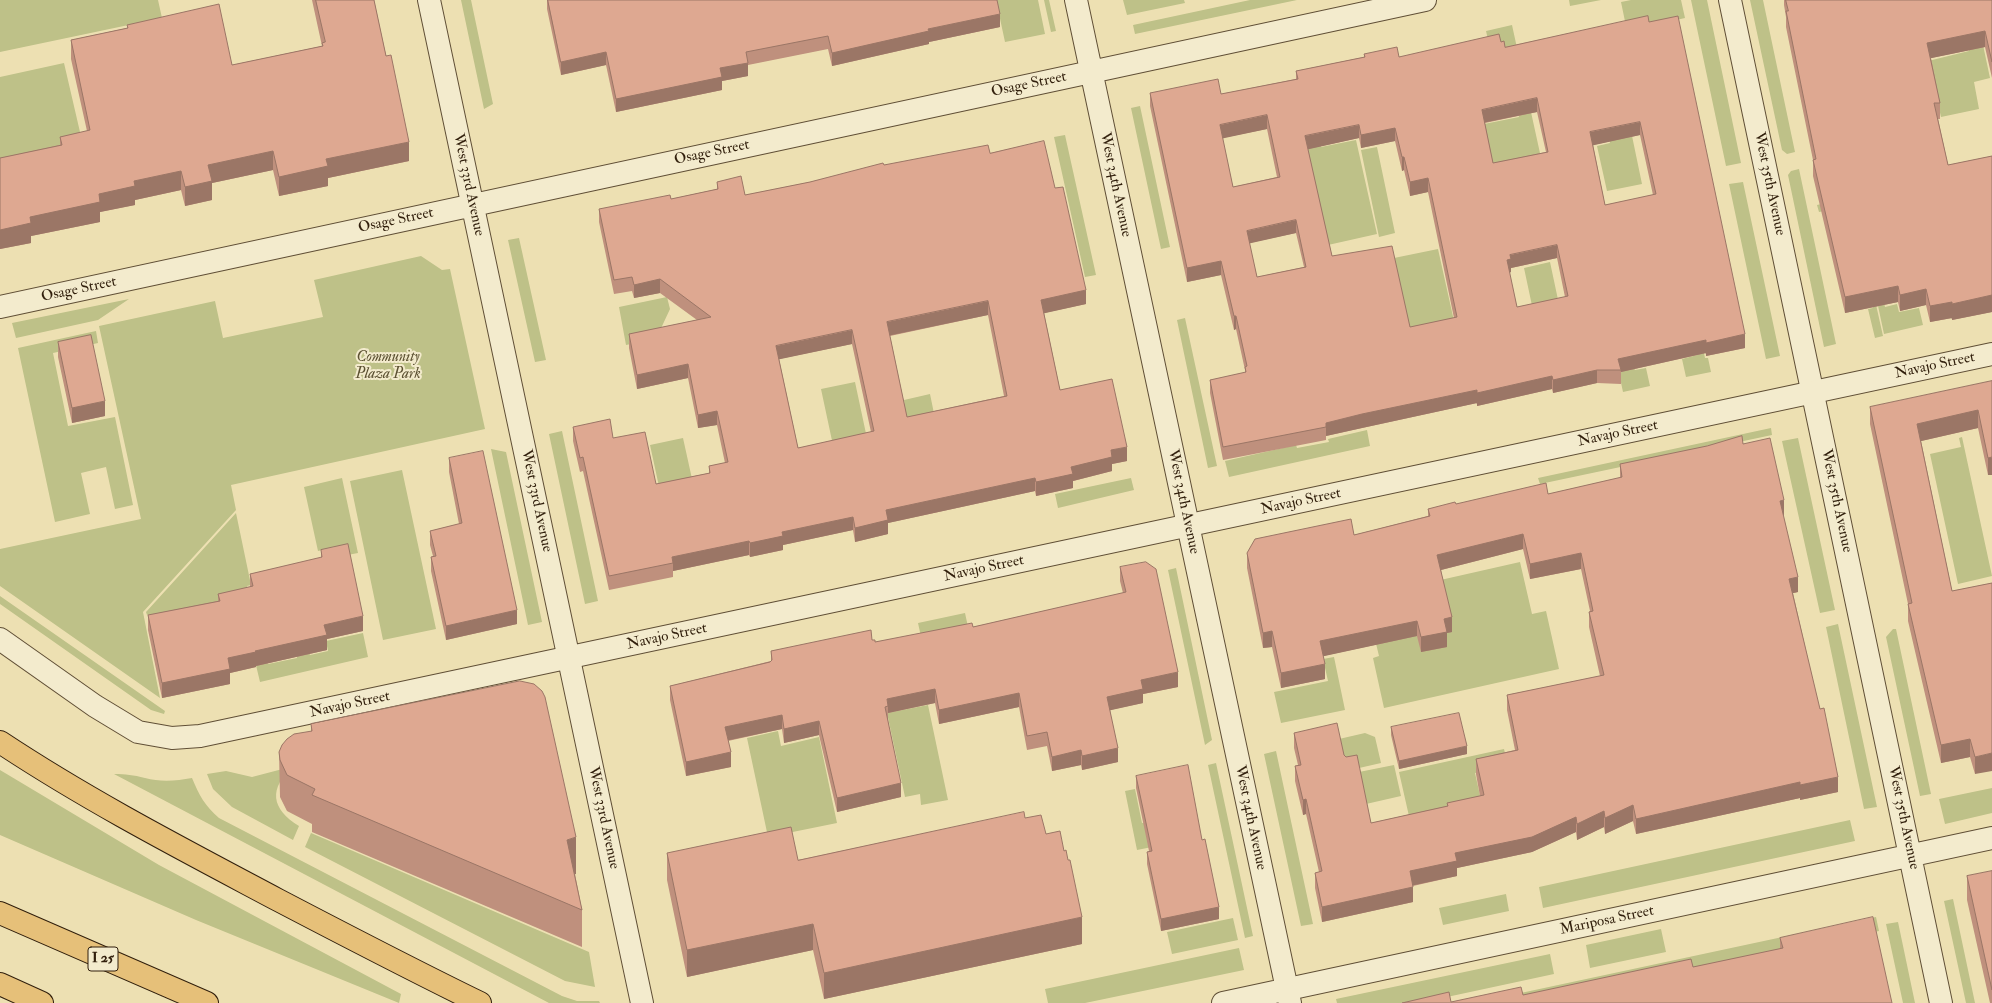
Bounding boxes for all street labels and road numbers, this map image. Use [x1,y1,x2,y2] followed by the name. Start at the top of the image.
[990,68,1068,102] street label: Osage Street
[1095,131,1135,239] street label: West 34th Avenue
[1749,131,1789,237] street label: West 35th Avenue
[448,132,488,238] street label: West 33rd Avenue
[673,136,751,170] street label: Osage Street
[357,204,435,238] street label: Osage Street
[40,273,118,307] street label: Osage Street
[1893,349,1977,383] street label: Navajo Street
[1576,417,1660,451] street label: Navajo Street
[516,448,556,554] street label: West 33rd Avenue
[1163,448,1203,556] street label: West 34th Avenue
[1816,448,1856,554] street label: West 35th Avenue
[1259,485,1343,519] street label: Navajo Street
[942,552,1026,586] street label: Navajo Street
[625,620,709,654] street label: Navajo Street
[308,688,392,722] street label: Navajo Street
[1230,764,1270,872] street label: West 34th Avenue
[583,765,623,871] street label: West 33rd Avenue
[1883,765,1923,871] street label: West 35th Avenue
[1558,902,1656,940] street label: Mariposa Street
[88,947,118,971] road number: I 25

